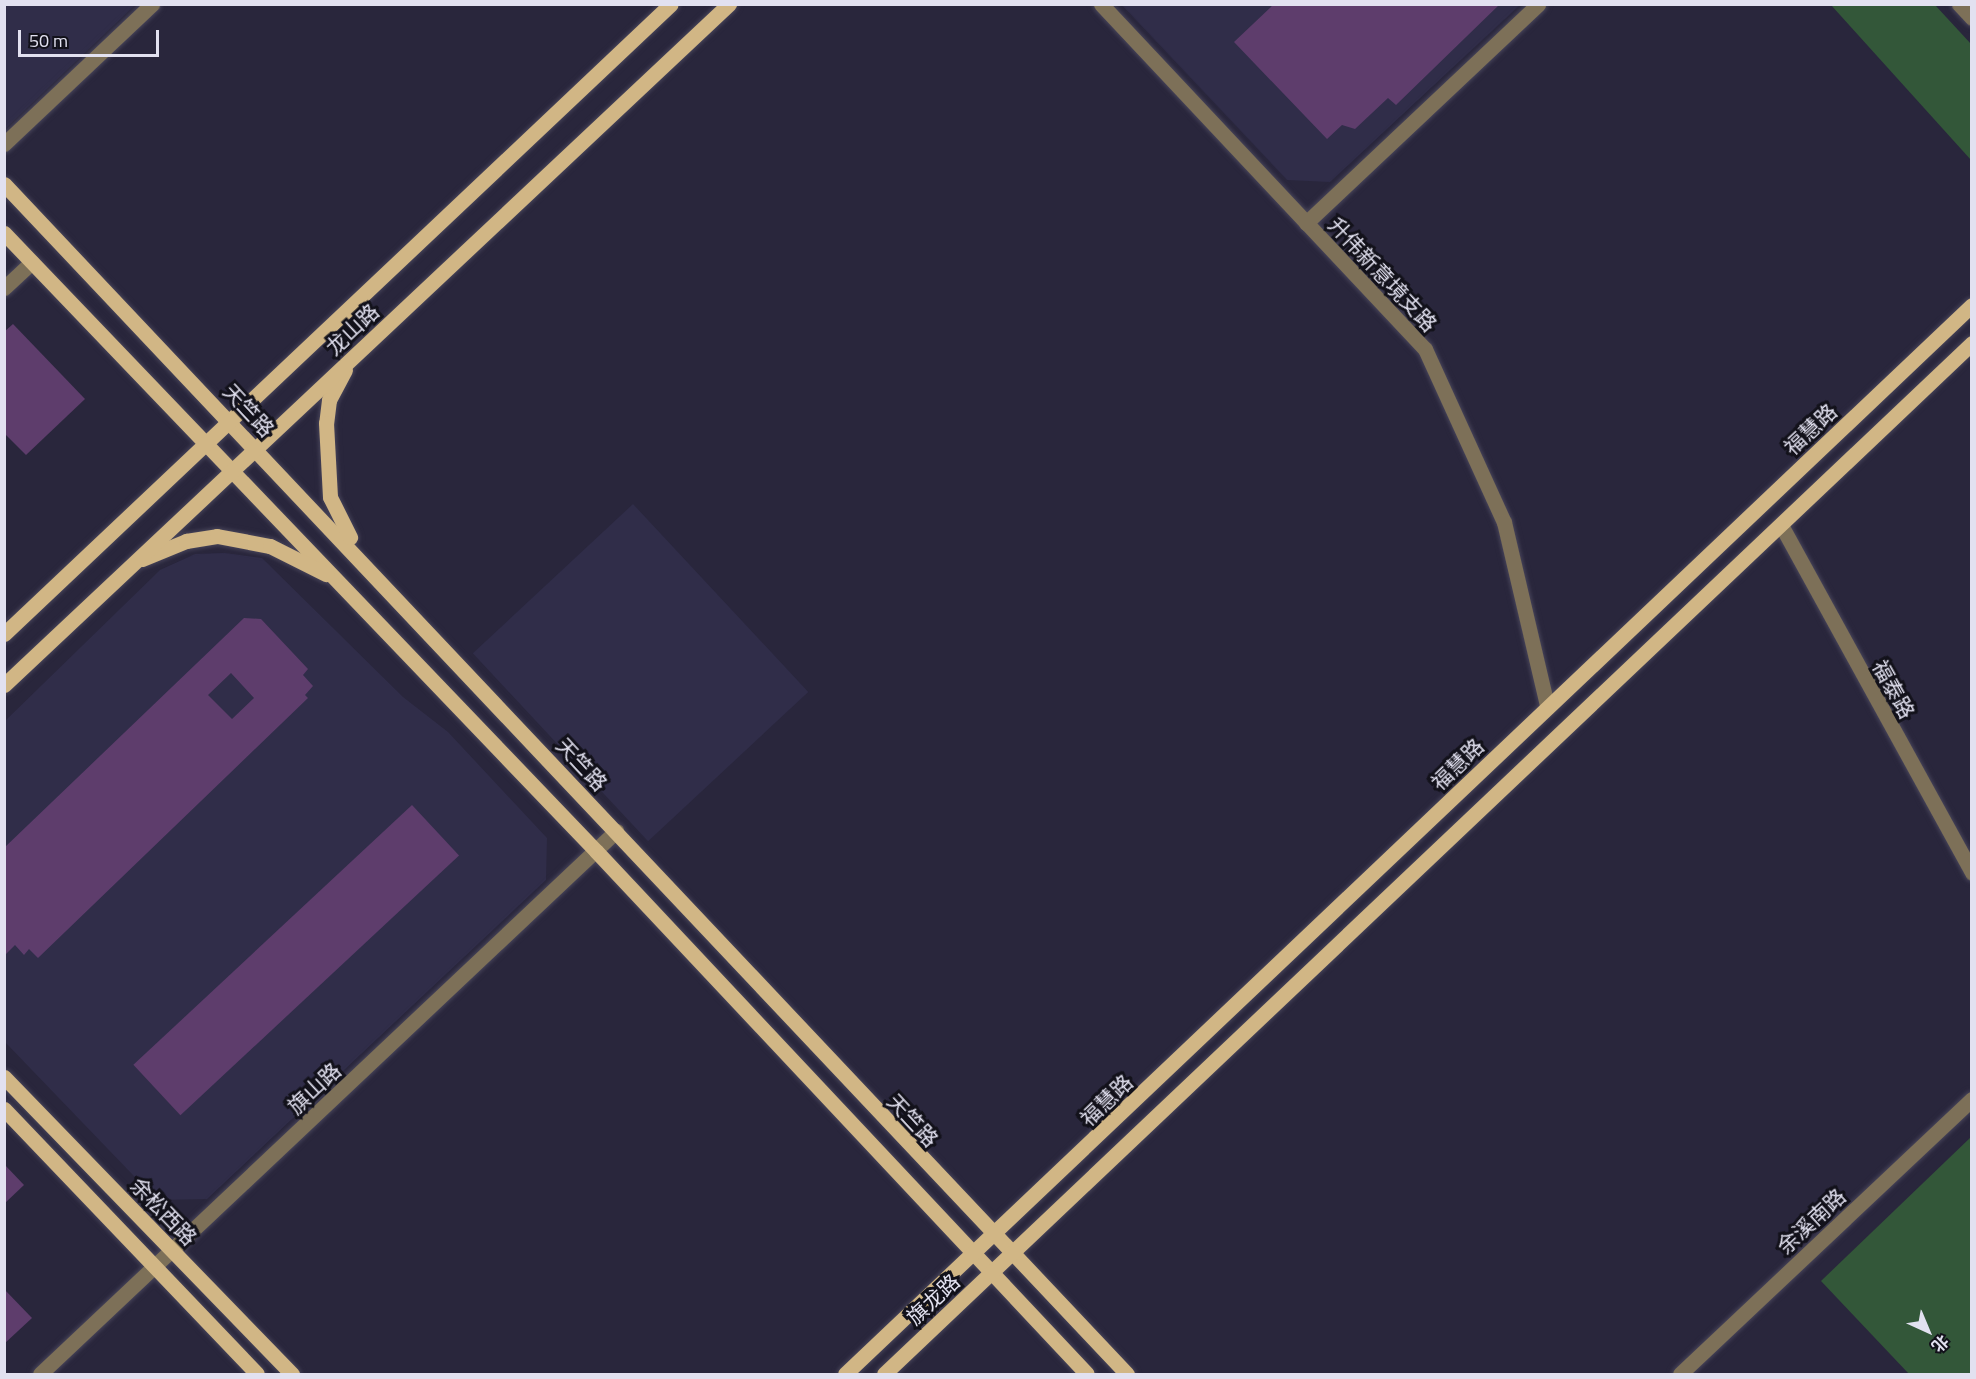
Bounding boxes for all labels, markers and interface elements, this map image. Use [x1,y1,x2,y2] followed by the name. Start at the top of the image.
[21,18,162,56] scale bar
[29,27,68,54] text: 50 m
[1324,212,1442,336] street label: 升伟新意境支路
[320,298,384,360] street label: 龙山路
[218,378,280,442] street label: 天竺路
[1778,398,1842,460] street label: 福慧路
[1868,655,1920,723] street label: 福泰路
[551,732,613,796] street label: 天竺路
[1426,733,1488,795] street label: 福慧路
[282,1057,346,1119] street label: 旗山路
[1075,1069,1137,1131] street label: 福慧路
[882,1088,944,1152] street label: 天竺路
[126,1172,202,1250] street label: 余松西路
[1772,1183,1850,1259] street label: 余溪南路
[901,1268,965,1330] street label: 旗龙路
[1898,1301,1958,1361] north arrow
[1926,1330,1955,1358] text: 北

